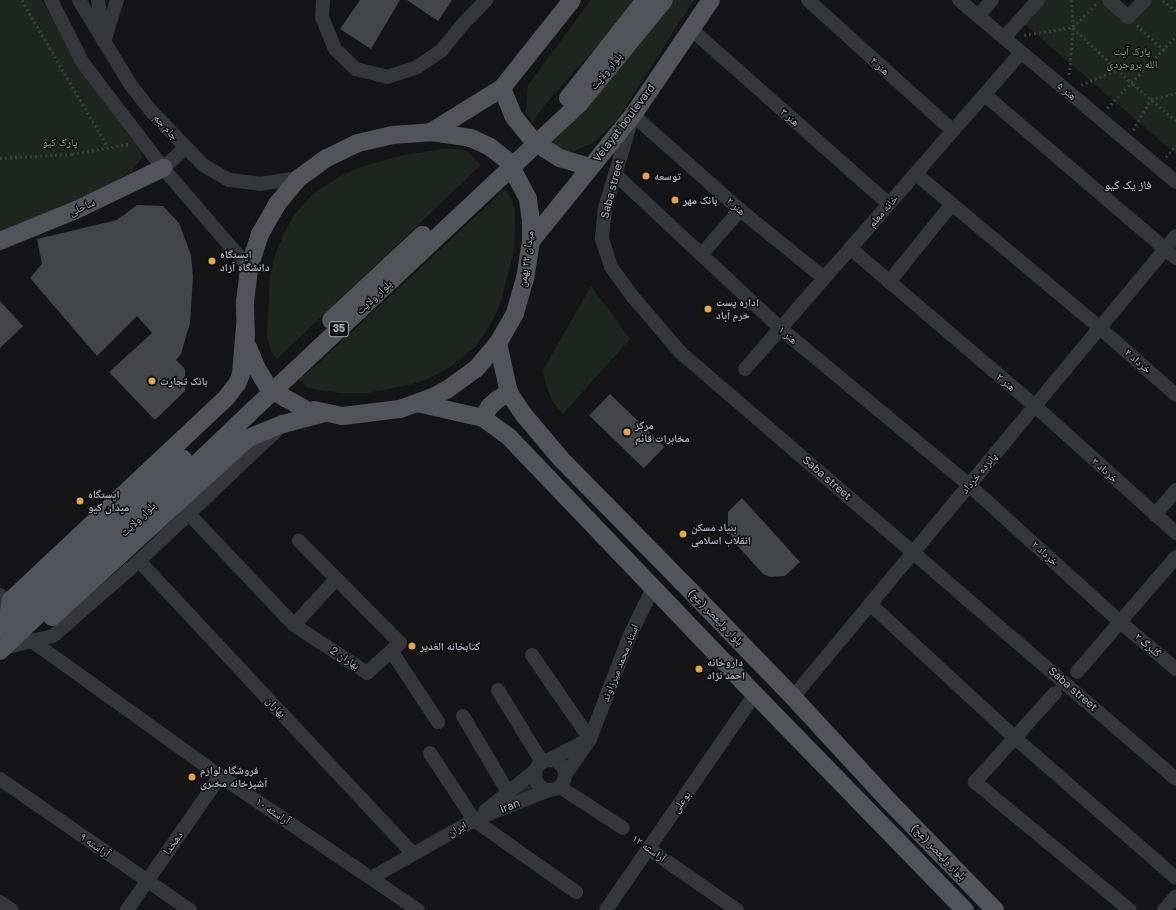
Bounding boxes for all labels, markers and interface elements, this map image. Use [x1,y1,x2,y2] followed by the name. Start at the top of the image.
[1107,45,1157,71] park label: پارک آیت الله بروجردی
[587,50,625,92] street label: بلوار ولایت
[868,54,892,78] street label: هنر ۴
[1055,79,1079,103] street label: هنر ۵
[590,81,658,165] street label: Velayat boulevard
[778,105,802,129] street label: هنر ۳
[151,111,181,143] street label: جام جم
[42,135,78,149] park label: پارک کیو
[598,158,626,220] street label: Saba street
[654,169,681,183] place label: توسعه
[641,171,651,181] marker: توسعه
[1104,178,1152,192] district label: فاز یک کیو
[865,192,901,230] street label: خانه معلم
[683,193,717,207] place label: بانک مهر
[724,194,748,218] street label: هنر ۲
[67,195,97,219] street label: ساحلی
[670,195,680,205] marker: بانک مهر
[516,230,536,288] street label: میدان ۲۲ بهمن
[220,248,270,274] place label: ایستگاه دانشگاه آزاد
[207,256,217,266] marker: ایستگاه دانشگاه آزاد
[353,277,395,317] street label: بلوار ولایت
[716,296,759,322] place label: اداره پست خرم آباد
[703,304,713,314] marker: اداره پست خرم آباد
[328,321,350,337] road number: 35
[776,323,800,347] street label: هنر ۱
[1122,346,1154,376] street label: خرداد ۴
[994,370,1018,394] street label: هنر ۲
[160,374,208,388] place label: بانک تجارت
[147,376,157,386] marker: بانک تجارت
[635,419,690,445] place label: مرکز مخابرات قائم
[622,427,632,437] marker: مرکز مخابرات قائم
[958,450,1000,496] street label: پانزده خرداد
[800,453,854,503] street label: Saba street
[1089,455,1121,485] street label: خرداد ۳
[88,488,129,514] place label: ایستگاه میدان کیو
[75,496,85,506] marker: ایستگاه میدان کیو
[118,499,158,539] street label: بلوار ولایت
[691,521,751,547] place label: بنیاد مسکن انقلاب اسلامی
[678,529,688,539] marker: بنیاد مسکن انقلاب اسلامی
[1029,538,1061,568] street label: خرداد ۲
[686,586,746,648] street label: بلوار ولیعصر (عج)
[598,622,642,704] street label: استاد محمد میرزاوند
[1132,630,1164,660] street label: گلبرگ ۲
[420,639,480,653] place label: کتابخانه الغدیر
[407,641,417,651] marker: کتابخانه الغدیر
[328,644,362,672] street label: بهاران 2
[707,656,745,682] place label: داروخانه احمد نژاد
[694,664,704,674] marker: داروخانه احمد نژاد
[1046,664,1100,714] street label: Saba street
[263,694,289,720] street label: بهاران
[200,764,267,790] place label: فروشگاه لوازم آشپزخانه مخبری
[187,772,197,782] marker: فروشگاه لوازم آشپزخانه مخبری
[669,788,693,816] street label: بوعلی
[253,795,293,827] street label: آراسته ۱۰
[498,796,522,816] street label: iran
[445,818,469,840] street label: ایران
[909,821,969,883] street label: بلوار ولیعصر (عج)
[160,829,186,857] street label: دهخدا
[78,830,112,860] street label: آراسته ۹
[630,831,668,865] street label: ۱۲ آراسته

